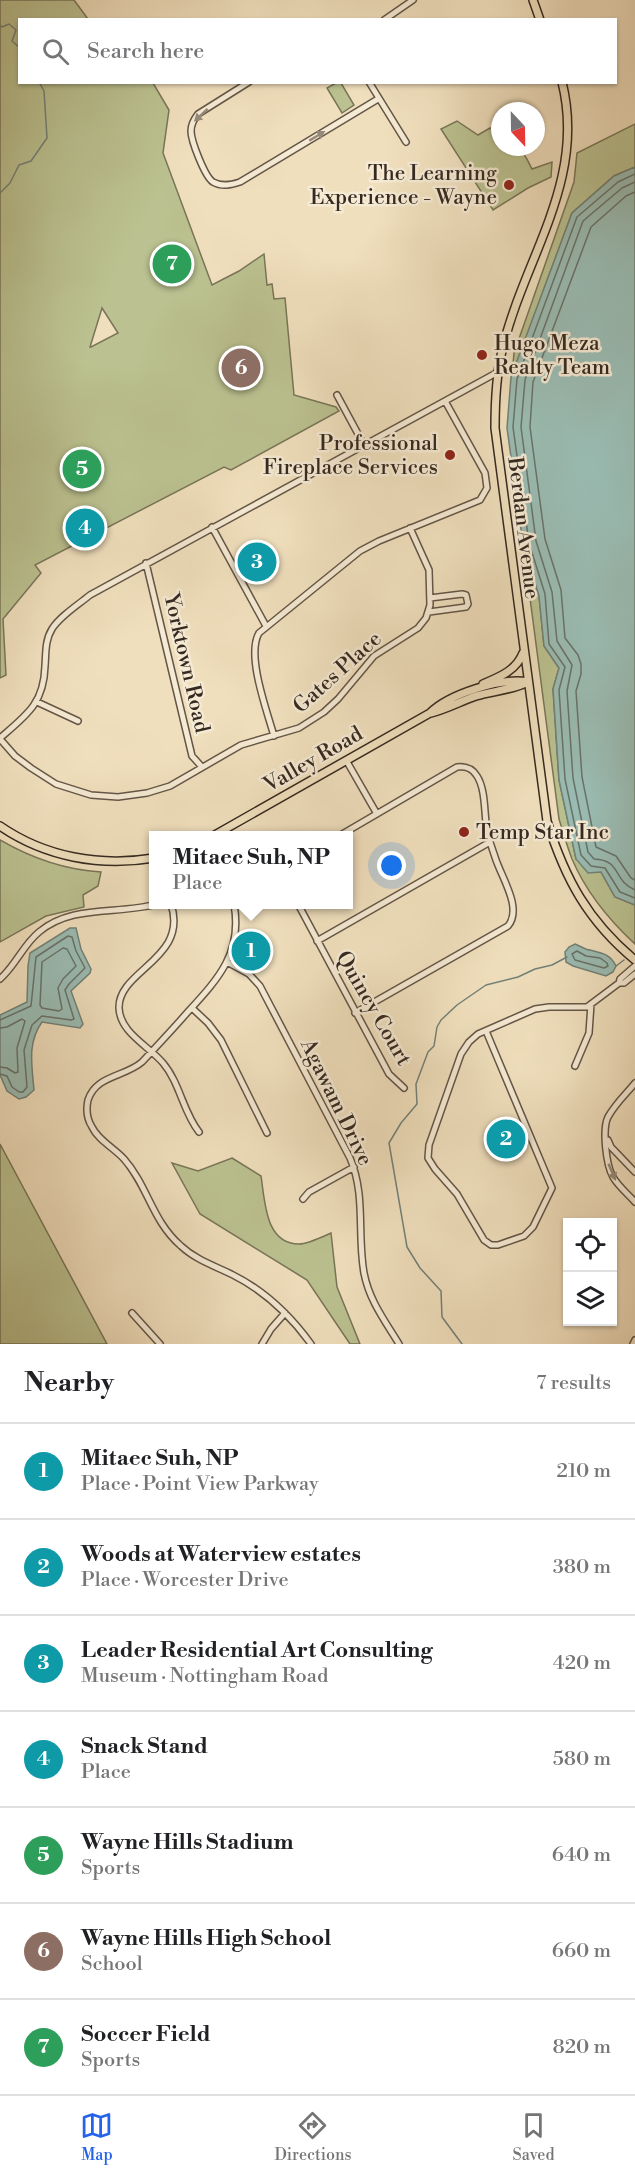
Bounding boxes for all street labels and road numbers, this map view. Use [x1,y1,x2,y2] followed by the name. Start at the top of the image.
[501,455,545,601] street label: Berdan Avenue
[157,590,215,736] street label: Yorktown Road
[288,626,387,719] street label: Gates Place
[258,721,368,799] street label: Valley Road
[330,946,417,1071] street label: Quincy Court
[294,1034,378,1170] street label: Agawam Drive

